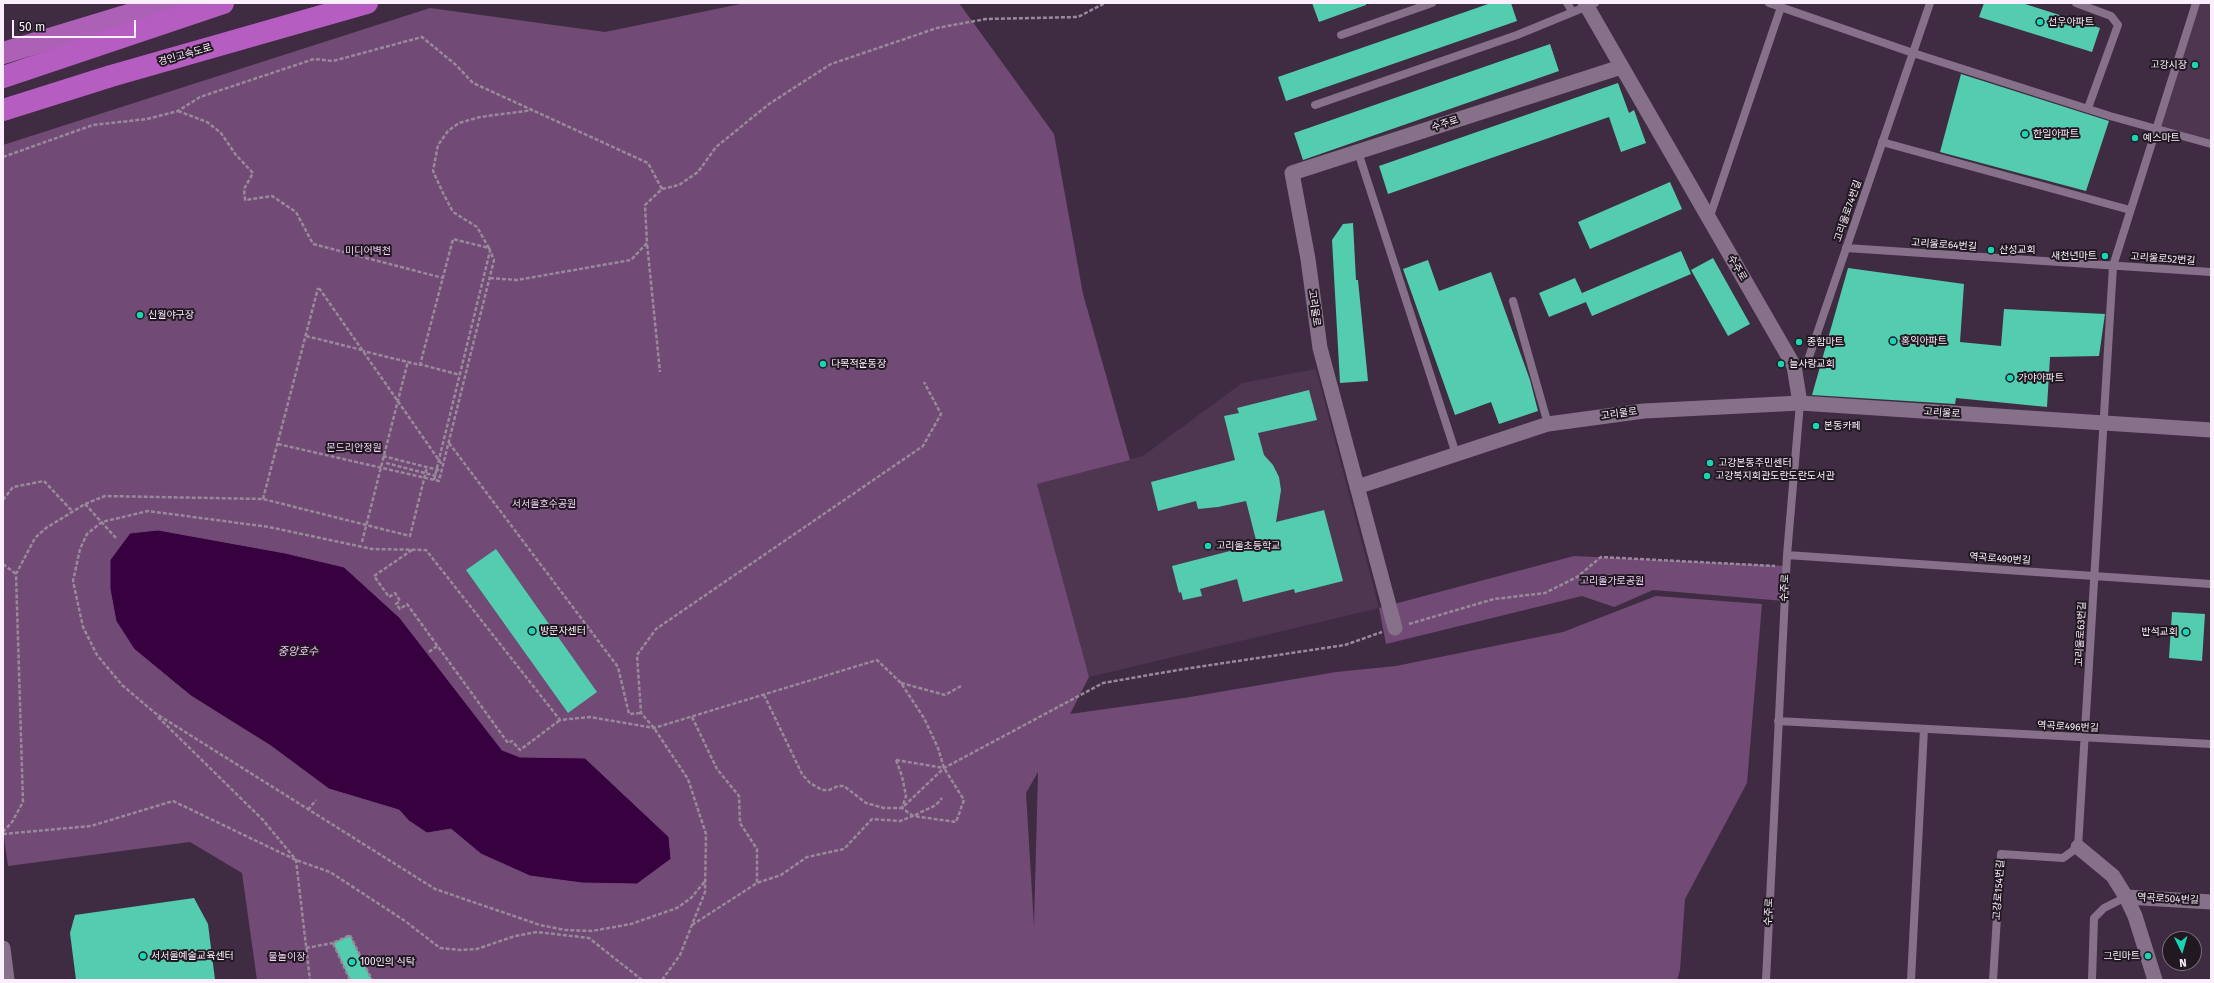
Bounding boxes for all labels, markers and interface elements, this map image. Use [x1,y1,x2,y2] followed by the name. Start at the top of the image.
[14,12,138,38] scale bar
[2048,16,2094,28] place label: 선우아파트
[2035,17,2045,27] marker: 선우아파트
[19,20,45,34] text: 50 m
[157,42,213,68] street label: 경인고속도로
[2150,59,2187,71] place label: 고강시장
[2190,60,2200,70] marker: 고강시장
[1430,114,1460,134] street label: 수주로
[2033,128,2079,140] place label: 한일아파트
[2020,129,2030,139] marker: 한일아파트
[2143,132,2180,144] place label: 예스마트
[2130,133,2140,143] marker: 예스마트
[1832,179,1864,243] street label: 고리울로74번길
[1911,237,1977,253] street label: 고리울로64번길
[1999,244,2036,256] place label: 산성교회
[345,245,391,257] park label: 미디어벽천
[1986,245,1996,255] marker: 산성교회
[2051,250,2097,262] place label: 새천년마트
[2100,251,2110,261] marker: 새천년마트
[2130,251,2196,267] street label: 고리울로52번길
[1725,253,1749,283] street label: 수주로
[1305,289,1323,327] street label: 고리울로
[148,309,194,321] place label: 신월야구장
[135,310,145,320] marker: 신월야구장
[1901,335,1947,347] place label: 홍익아파트
[1807,336,1844,348] place label: 종합마트
[1888,336,1898,346] marker: 홍익아파트
[1794,337,1804,347] marker: 종합마트
[831,358,886,370] place label: 다목적운동장
[1789,358,1835,370] place label: 늘사랑교회
[818,359,828,369] marker: 다목적운동장
[1776,359,1786,369] marker: 늘사랑교회
[2018,372,2064,384] place label: 가야아파트
[2005,373,2015,383] marker: 가야아파트
[1600,405,1638,423] street label: 고리울로
[1923,406,1961,420] street label: 고리울로
[1824,420,1861,432] place label: 본동카페
[1811,421,1821,431] marker: 본동카페
[326,442,382,454] park label: 몬드리안정원
[1718,457,1792,469] place label: 고강본동주민센터
[1705,458,1715,468] marker: 고강본동주민센터
[1715,470,1835,482] place label: 고강복지회관도란도란도서관
[1702,471,1712,481] marker: 고강복지회관도란도란도서관
[512,498,576,510] park label: 서서울호수공원
[1216,540,1280,552] place label: 고리울초등학교
[1203,541,1213,551] marker: 고리울초등학교
[1969,551,2031,567] street label: 역곡로490번길
[1778,574,1792,602] street label: 수주로
[1580,575,1644,587] park label: 고리울가로공원
[2073,601,2089,667] street label: 고리울로63번길
[540,625,586,637] place label: 방문자센터
[527,626,537,636] marker: 방문자센터
[2141,626,2178,638] place label: 반석교회
[2181,627,2191,637] marker: 반석교회
[278,645,318,659] water label: 중앙호수
[2037,719,2099,735] street label: 역곡로496번길
[1991,859,2007,921] street label: 고강로154번길
[2137,891,2199,907] street label: 역곡로504번길
[1762,898,1776,926] street label: 수주로
[2162,931,2202,971] north arrow
[151,950,234,962] place label: 서서울예술교육센터
[2103,950,2140,962] place label: 그린마트
[138,951,148,961] marker: 서서울예술교육센터
[269,951,305,963] park label: 물놀이장
[2143,951,2153,961] marker: 그린마트
[360,956,415,968] place label: 100인의 식탁
[2179,956,2187,969] text: N
[347,957,357,967] marker: 100인의 식탁

